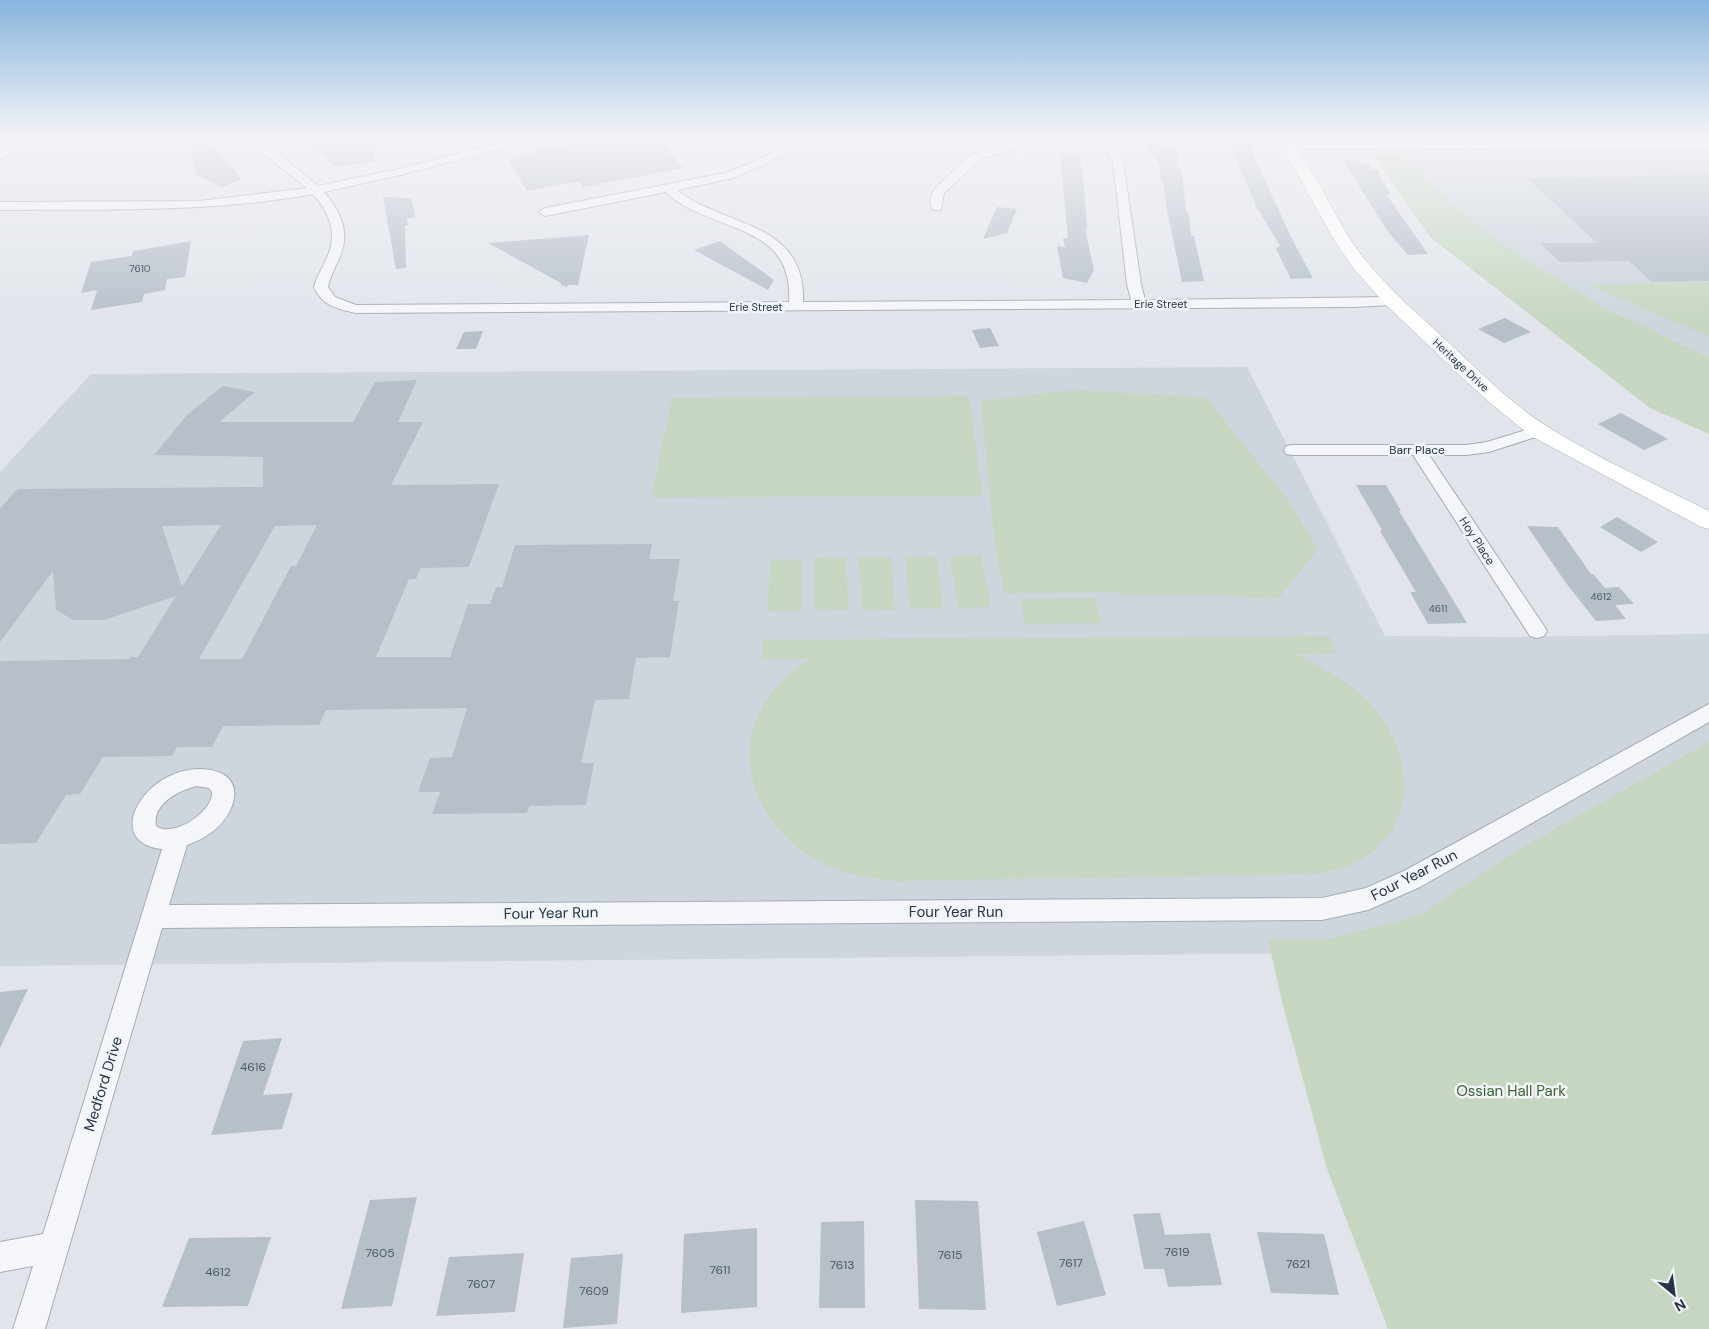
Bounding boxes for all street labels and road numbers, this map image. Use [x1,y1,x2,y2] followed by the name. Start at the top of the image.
[1134,297,1188,311] street label: Erie Street
[729,300,783,314] street label: Erie Street
[1430,335,1492,395] street label: Heritage Drive
[1389,442,1445,458] street label: Barr Place
[1455,514,1499,568] street label: Hoy Place
[1367,845,1461,905] street label: Four Year Run
[504,902,598,924] street label: Four Year Run
[909,902,1003,922] street label: Four Year Run
[79,1034,127,1134] street label: Medford Drive

